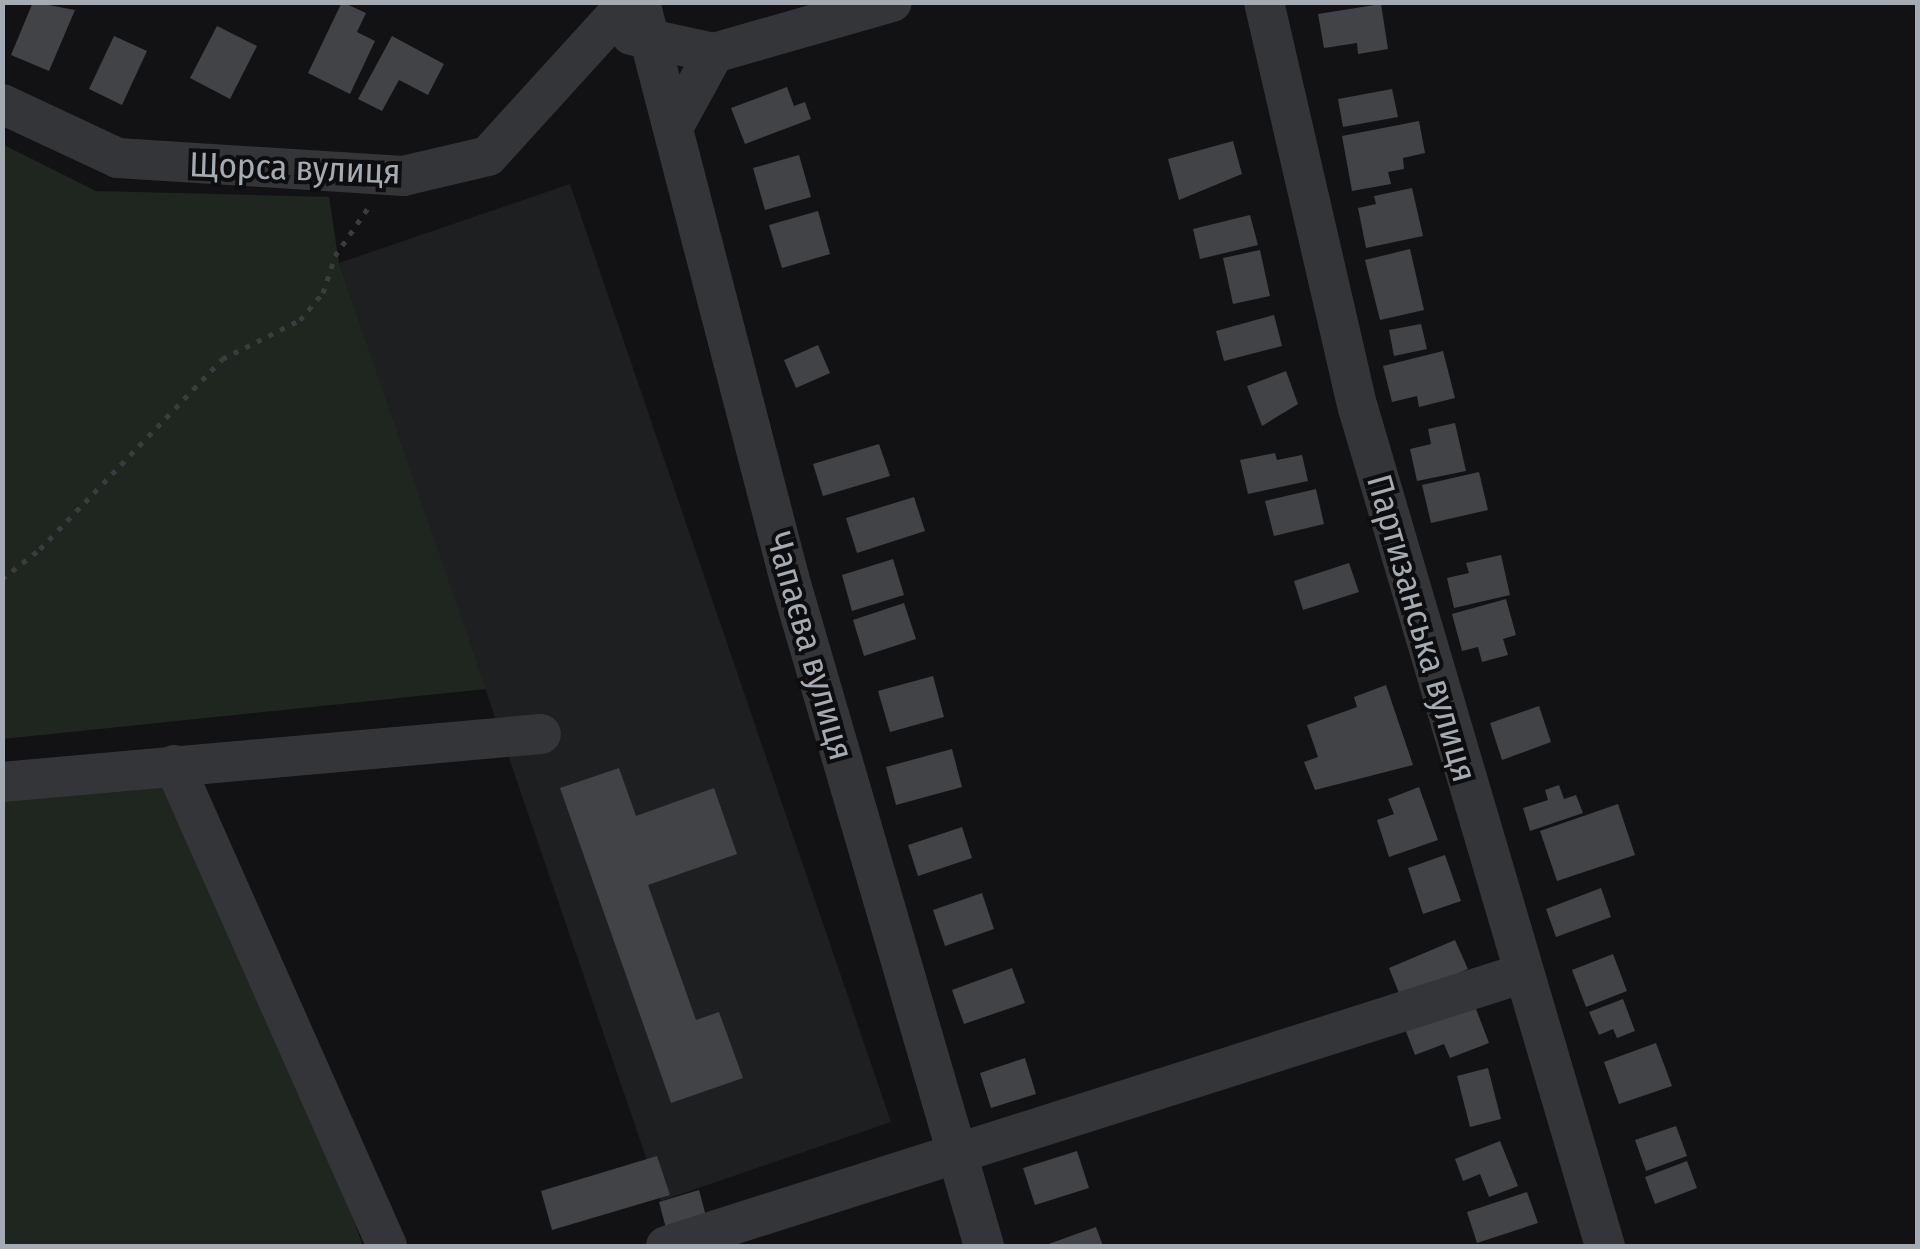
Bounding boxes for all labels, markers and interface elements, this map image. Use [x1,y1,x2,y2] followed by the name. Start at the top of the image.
[189,143,401,193] street label: Щорса вулиця
[1358,470,1486,786] street label: Партизанська вулиця
[757,527,863,765] street label: Чапаєва вулиця

